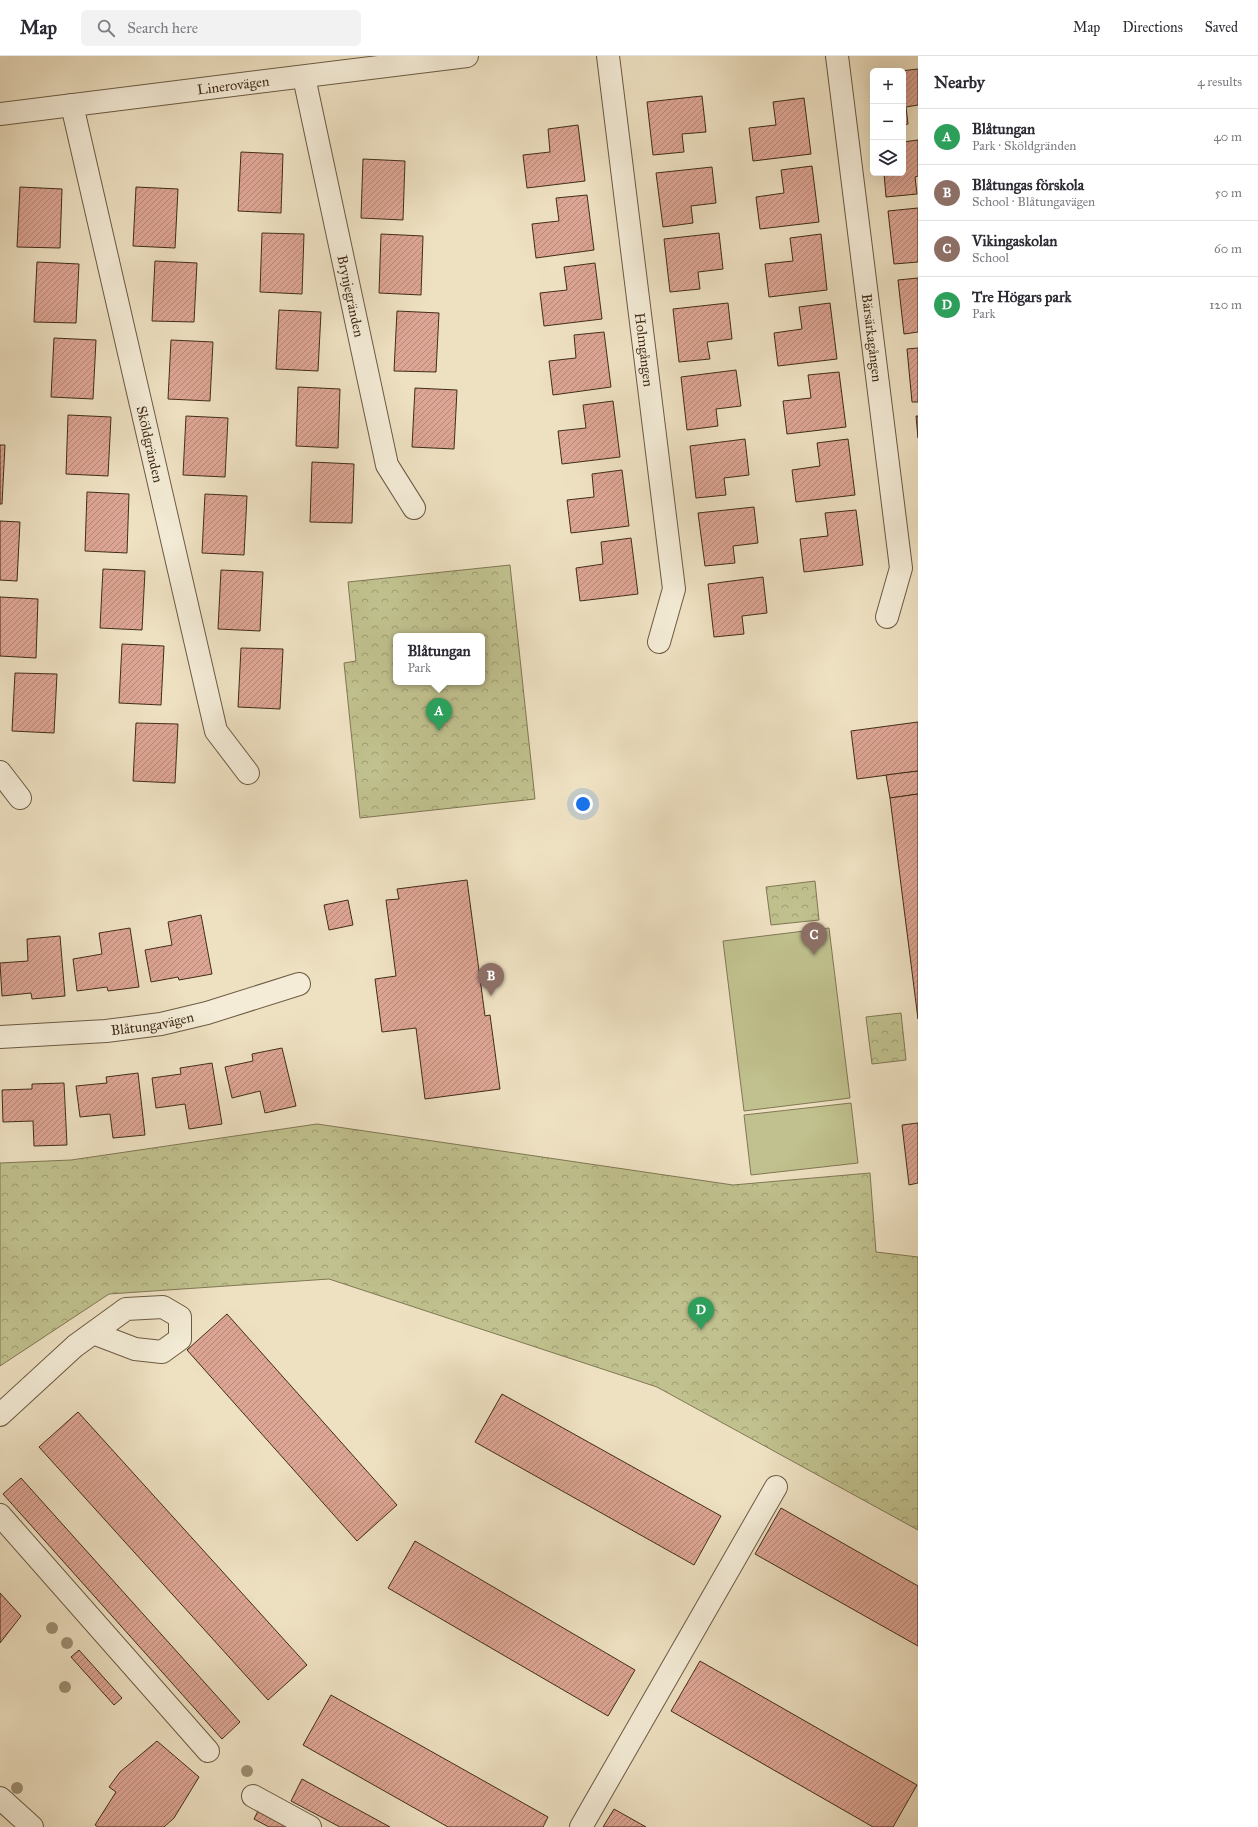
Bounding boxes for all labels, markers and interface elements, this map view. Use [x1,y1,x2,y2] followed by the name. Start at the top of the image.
[81,10,361,46] search box
[20,16,57,39] text: Map
[95,17,117,39] icon: search
[127,19,198,37] text: Search here
[1073,19,1100,36] text: Map
[1122,19,1183,36] text: Directions
[1205,19,1238,36] text: Saved
[870,68,906,176] map controls
[870,68,906,104] button: +
[934,72,985,93] text: Nearby
[196,73,271,98] street label: Linerovägen
[1197,74,1242,90] text: 4 results
[870,104,906,140] button: −
[972,120,1035,138] text: Blåtungan
[943,129,951,145] text: A
[1213,129,1242,145] text: 40 m
[972,138,1076,154] text: Park · Sköldgränden
[870,140,906,176] button: layers
[972,176,1084,194] text: Blåtungas förskola
[943,185,951,201] text: B
[1215,185,1242,201] text: 50 m
[972,194,1095,210] text: School · Blåtungavägen
[972,232,1057,250] text: Vikingaskolan
[943,241,951,257] text: C
[1214,241,1242,257] text: 60 m
[972,250,1009,266] text: School
[333,253,368,339] street label: Brynjegränden
[972,288,1071,306] text: Tre Högars park
[858,293,886,384] street label: Bärsärkagången
[942,297,952,313] text: D
[1209,297,1242,313] text: 120 m
[972,306,996,322] text: Park
[631,312,657,388] street label: Holmgången
[132,404,167,485] street label: Sköldgränden
[393,633,485,685] popup
[407,642,471,660] text: Blåtungan
[407,660,431,676] text: Park
[426,698,452,731] pin: A
[573,794,593,814] your location
[801,922,827,955] pin: C
[478,963,504,996] pin: B
[110,1008,196,1039] street label: Blåtungavägen
[688,1297,714,1330] pin: D

